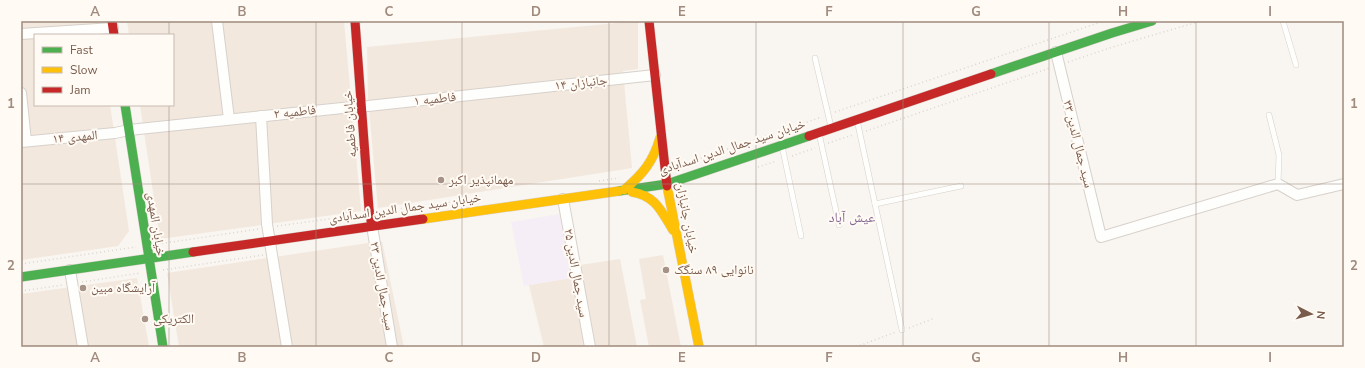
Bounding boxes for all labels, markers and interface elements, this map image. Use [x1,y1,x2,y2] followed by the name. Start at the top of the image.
[90,3,100,21] text: A
[238,3,247,21] text: B
[385,3,394,21] text: C
[531,3,541,21] text: D
[678,3,686,21] text: E
[825,3,833,21] text: F
[971,3,981,21] text: G
[1118,3,1128,21] text: H
[1268,3,1272,21] text: I
[34,34,174,106] legend
[70,42,93,58] text: Fast
[70,62,98,78] text: Slow
[554,71,608,95] street label: جانبازان ۱۴
[69,82,91,98] text: Jam
[413,88,457,110] street label: فاطمیه ۱
[339,90,361,158] street label: خیابان فاطمیه
[7,95,15,113] text: 1
[1350,95,1358,113] text: 1
[1058,98,1098,190] street label: سید جمال الدین ۳۳
[273,101,317,123] street label: فاطمیه ۲
[656,115,808,179] street label: خیابان سید جمال الدین اسدآبادی
[52,126,98,148] street label: المهدی ۱۴
[448,171,514,189] place label: مهمانپذیر اکبر
[436,175,446,185] marker: مهمانپذیر اکبر
[671,181,703,255] street label: خیابان جانبازان
[328,188,482,228] street label: خیابان سید جمال الدین اسدآبادی
[142,191,170,257] street label: خیابان المهدی
[829,208,875,227] district label: عیش آباد
[559,227,593,319] street label: سید جمال الدین ۲۵
[365,240,399,332] street label: سید جمال الدین ۲۳
[7,257,15,275] text: 2
[1350,257,1358,275] text: 2
[674,261,754,279] place label: نانوایی ۸۹ سنگک
[661,265,671,275] marker: نانوایی ۸۹ سنگک
[91,279,156,297] place label: آرایشگاه مبین
[78,283,88,293] marker: آرایشگاه مبین
[1291,294,1331,334] north arrow
[153,310,194,328] place label: الکتریکی
[1313,310,1328,320] text: N
[140,314,150,324] marker: الکتریکی
[90,349,100,367] text: A
[238,349,247,367] text: B
[385,349,394,367] text: C
[531,349,541,367] text: D
[678,349,686,367] text: E
[825,349,833,367] text: F
[971,349,981,367] text: G
[1118,349,1128,367] text: H
[1268,349,1272,367] text: I

